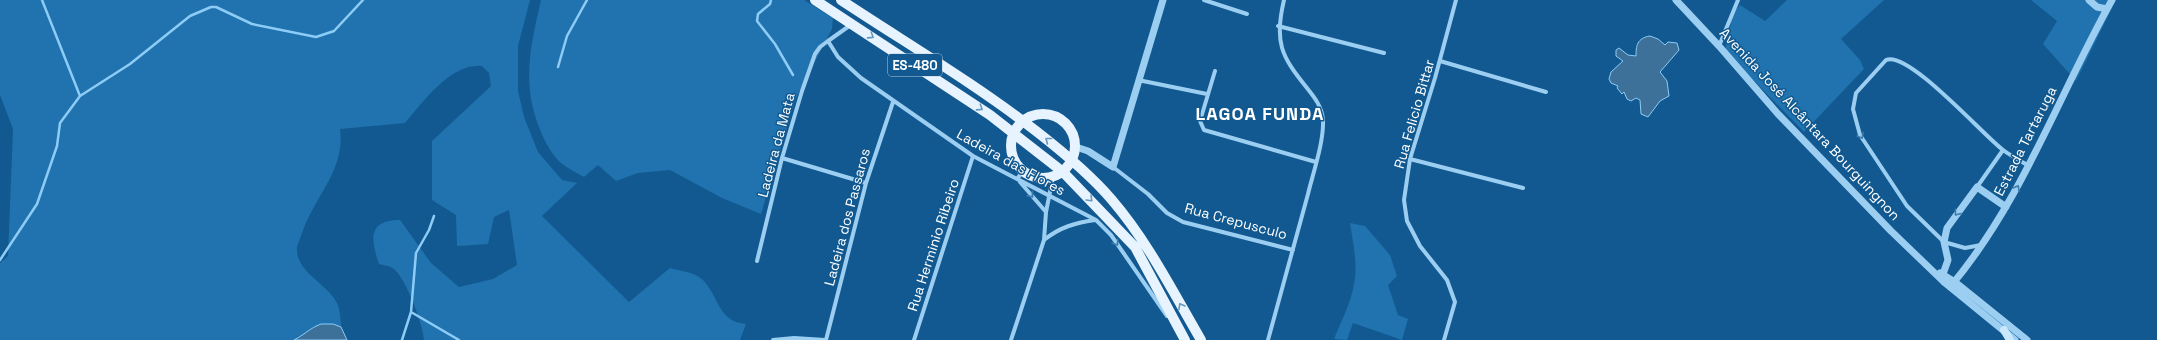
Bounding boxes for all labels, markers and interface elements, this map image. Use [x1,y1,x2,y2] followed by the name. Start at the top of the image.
[1716,24,1904,224] street label: Avenida José Alcântara Bourguingnon
[867,31,874,39] one-way arrow
[888,54,942,76] road number: ES-480
[1390,57,1438,171] street label: Rua Felicio Bittar
[1990,83,2060,199] street label: Estrada Tartaruga
[753,91,799,199] street label: Ladeira da Mata
[1196,102,1324,125] district label: LAGOA FUNDA
[975,103,982,110] one-way arrow
[954,125,1068,199] street label: Ladeira das Flores
[1857,132,1864,139] one-way arrow
[1045,138,1052,145] one-way arrow
[820,146,874,288] street label: Ladeira dos Passaros
[903,176,963,314] street label: Rua Herminio Ribeiro
[2012,185,2019,192] one-way arrow
[1027,191,1034,198] one-way arrow
[1085,194,1093,202] one-way arrow
[1183,199,1289,243] street label: Rua Crepusculo
[1955,208,1962,215] one-way arrow
[1111,239,1119,246] one-way arrow
[1179,303,1186,310] one-way arrow

